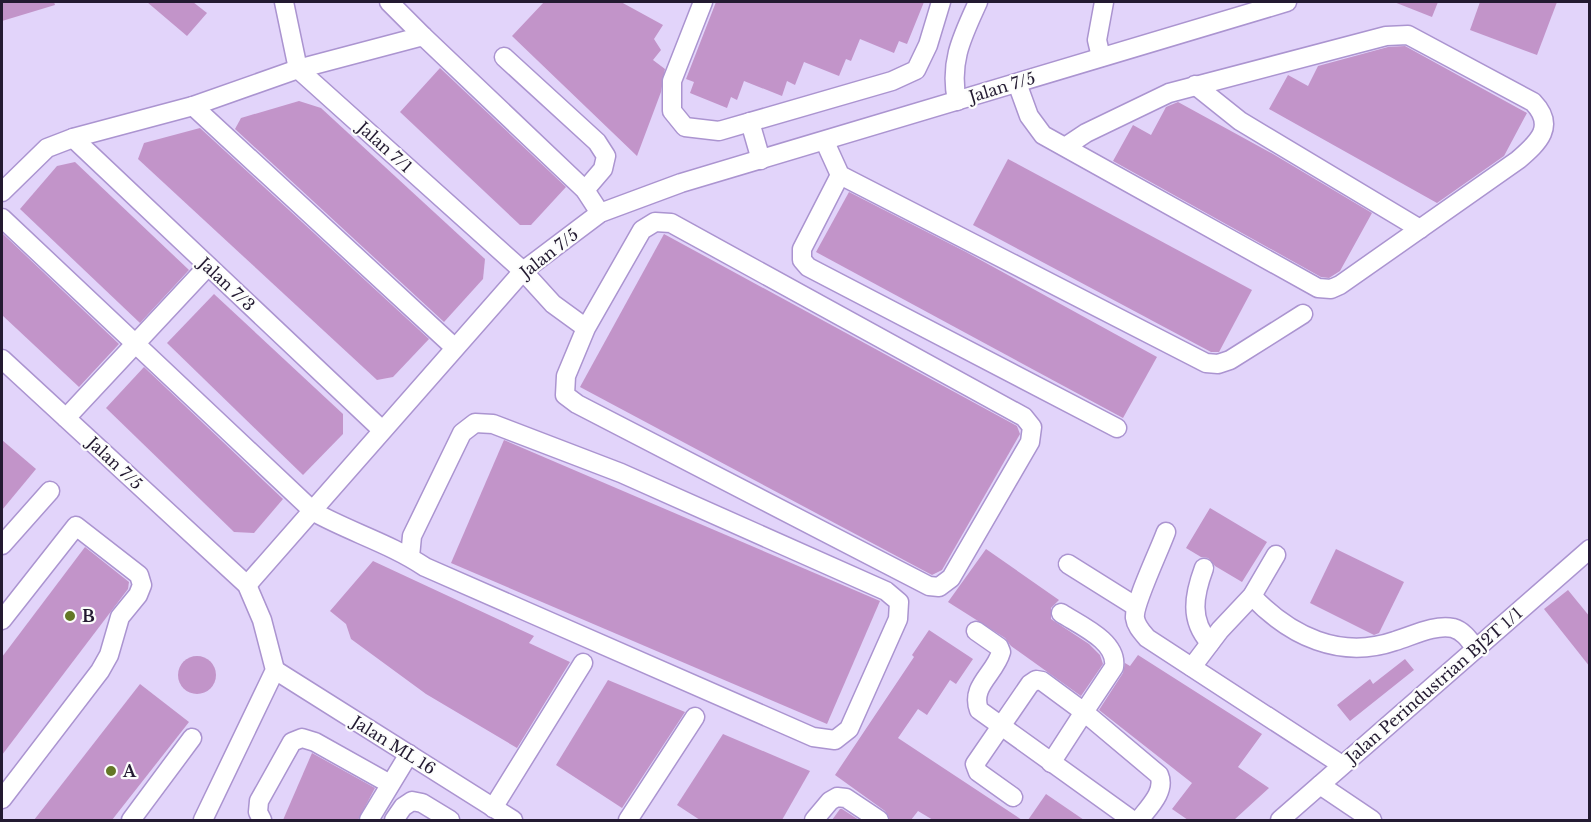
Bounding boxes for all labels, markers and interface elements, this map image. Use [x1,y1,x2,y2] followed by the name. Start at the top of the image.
[965,67,1038,107] street label: Jalan 7/5
[352,116,416,177] street label: Jalan 7/1
[514,224,582,283] street label: Jalan 7/5
[193,252,259,315] street label: Jalan 7/3
[82,431,147,494] street label: Jalan 7/5
[1340,603,1526,768] street label: Jalan Perindustrian BJ2T 1/1
[82,606,95,626] place label: B
[63,609,77,623] marker: B
[347,710,440,779] street label: Jalan ML 16
[122,761,137,781] place label: A
[104,764,118,778] marker: A

